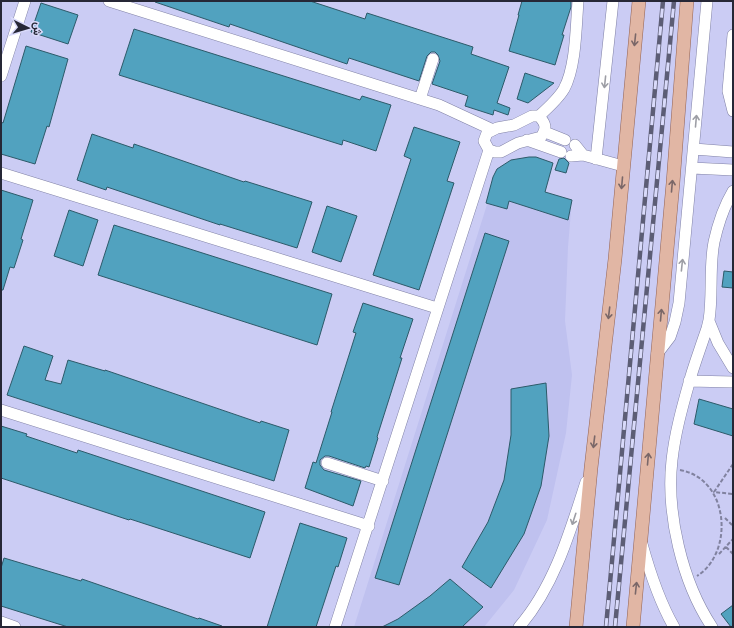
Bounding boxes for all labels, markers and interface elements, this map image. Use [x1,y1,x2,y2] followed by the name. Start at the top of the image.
[8,8,48,48] north arrow
[30,22,46,36] text: ش
[632,33,639,46] one-way arrow
[601,75,608,88] one-way arrow
[693,115,700,128] one-way arrow
[618,176,625,189] one-way arrow
[669,180,676,193] one-way arrow
[679,258,686,271] one-way arrow
[605,306,613,319] one-way arrow
[657,309,664,322] one-way arrow
[590,435,598,448] one-way arrow
[645,453,652,466] one-way arrow
[570,512,578,524] one-way arrow
[633,582,640,595] one-way arrow

